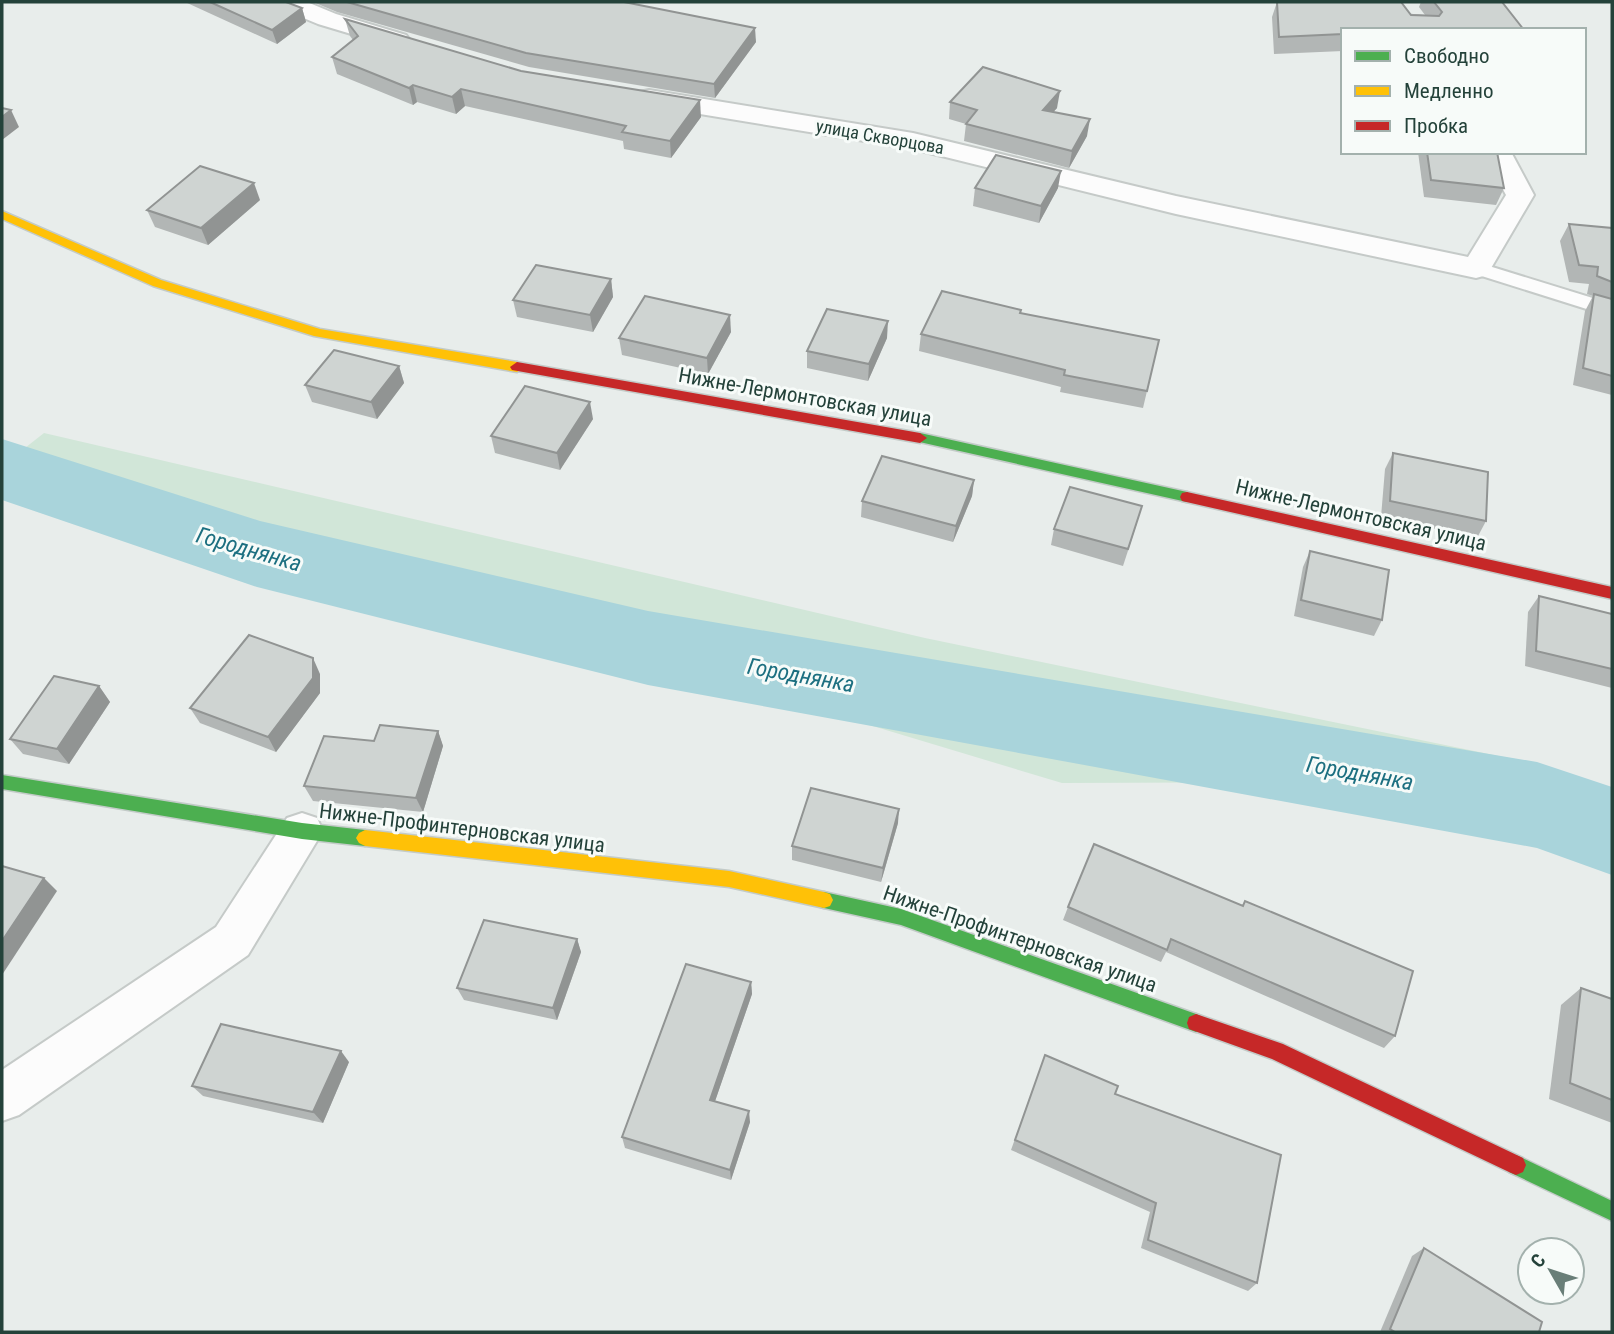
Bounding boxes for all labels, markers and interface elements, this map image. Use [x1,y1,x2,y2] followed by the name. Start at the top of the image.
[1341,28,1586,154] legend
[1404,44,1490,68] text: Свободно
[1404,79,1493,103] text: Медленно
[1404,114,1468,138] text: Пробка
[814,115,946,158] street label: улица Скворцова
[677,363,933,431] street label: Нижне-Лермонтовская улица
[1233,474,1489,556] street label: Нижне-Лермонтовская улица
[193,522,305,577] water label: Городнянка
[745,653,857,698] water label: Городнянка
[1304,751,1416,796] water label: Городнянка
[318,799,606,857] street label: Нижне-Профинтерновская улица
[880,881,1160,997] street label: Нижне-Профинтерновская улица
[1516,1236,1586,1306] north arrow
[1526,1249,1551,1272] text: С

